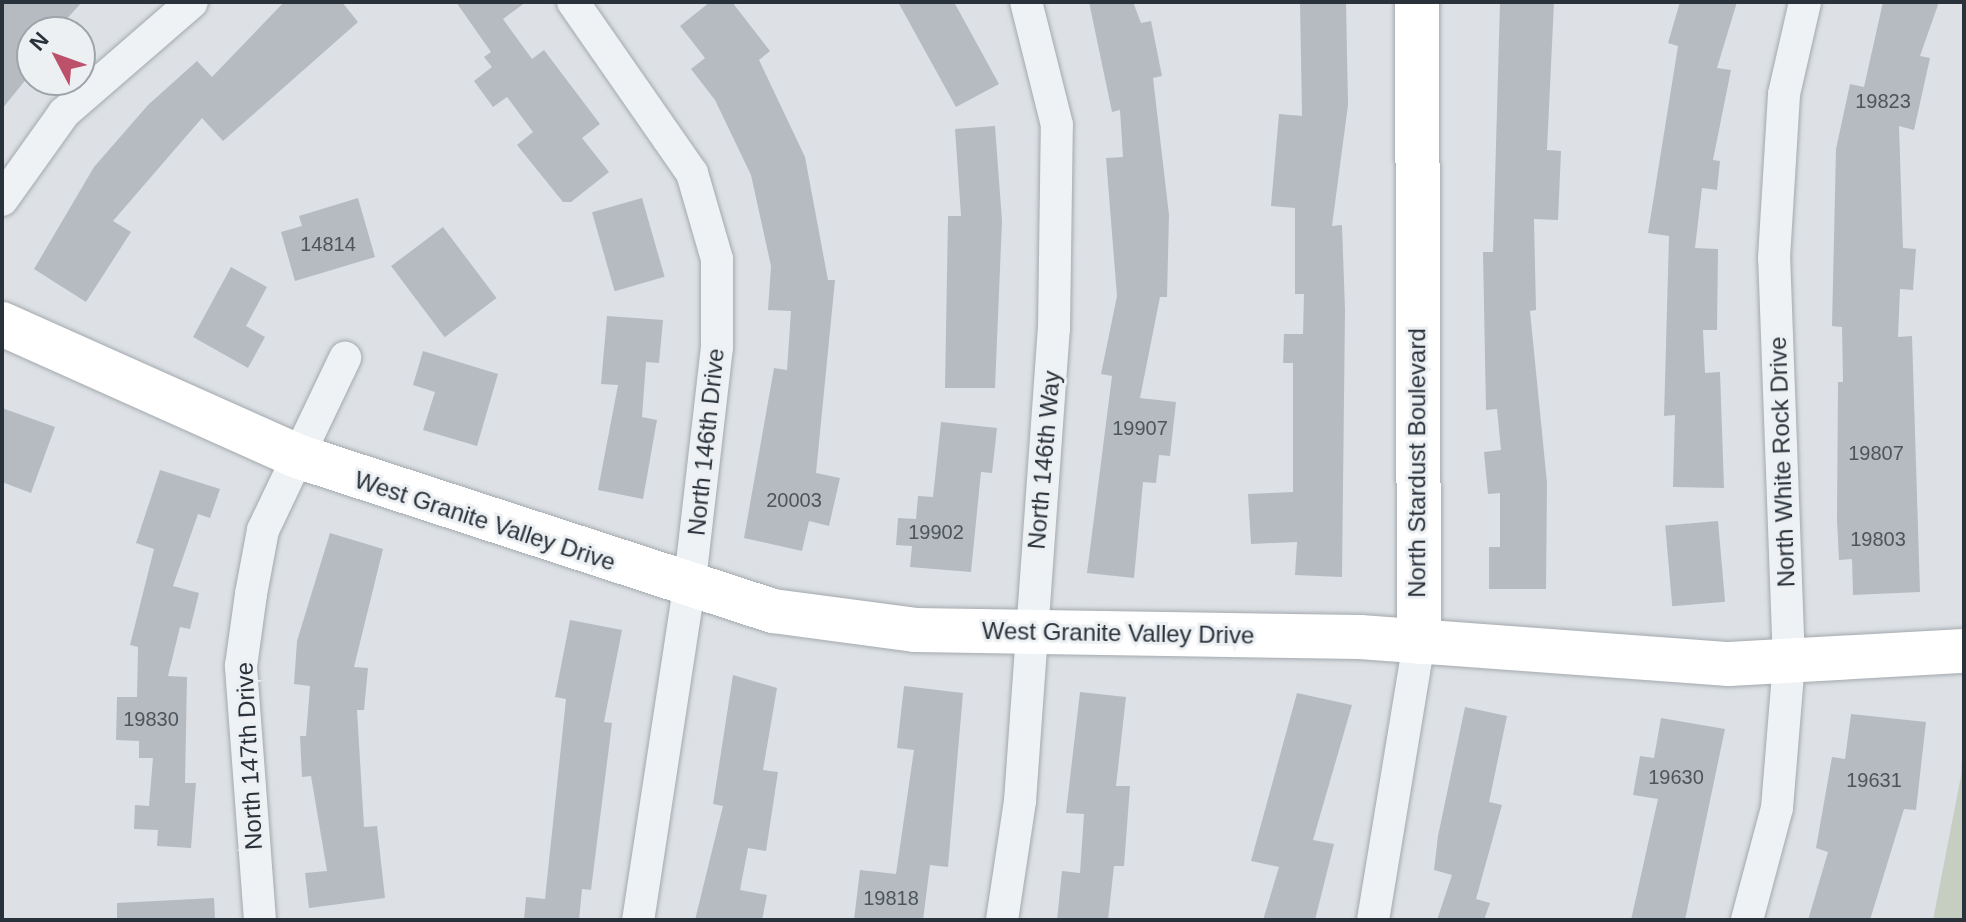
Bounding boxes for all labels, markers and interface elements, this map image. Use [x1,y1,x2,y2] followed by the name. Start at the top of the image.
[16,16,96,96] north arrow
[24,27,54,55] text: N
[1855,89,1911,113] house number: 19823
[300,232,356,256] house number: 14814
[1403,328,1431,598] street label: North Stardust Boulevard
[1763,336,1801,588] street label: North White Rock Drive
[682,347,730,537] street label: North 146th Drive
[1022,369,1066,551] street label: North 146th Way
[1112,416,1168,440] house number: 19907
[1848,441,1904,465] house number: 19807
[351,465,619,577] street label: West Granite Valley Drive
[766,488,822,512] house number: 20003
[908,520,964,544] house number: 19902
[1850,527,1906,551] house number: 19803
[982,616,1254,650] street label: West Granite Valley Drive
[230,661,268,851] street label: North 147th Drive
[123,707,179,731] house number: 19830
[1648,765,1704,789] house number: 19630
[1846,768,1902,792] house number: 19631
[863,886,919,910] house number: 19818

